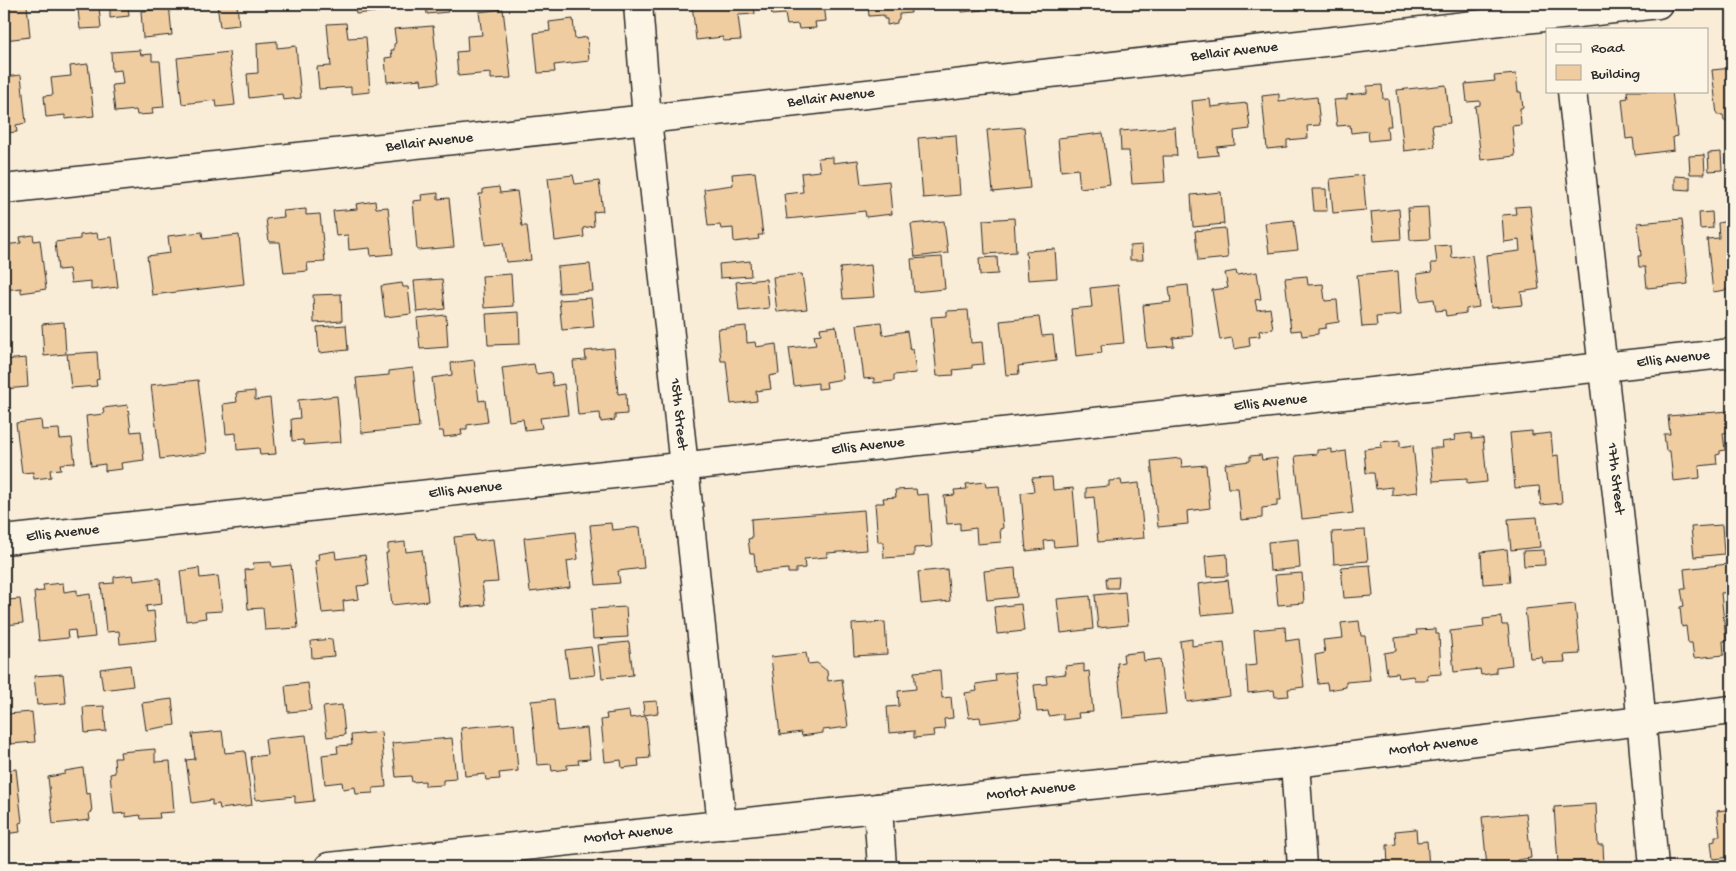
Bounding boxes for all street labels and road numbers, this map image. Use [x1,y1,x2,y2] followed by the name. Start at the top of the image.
[1189,38,1279,66] street label: Bellair Avenue
[785,84,876,112] street label: Bellair Avenue
[384,129,474,156] street label: Bellair Avenue
[1636,346,1711,372] street label: Ellis Avenue
[665,376,691,452] street label: 15th Street
[1233,390,1308,416] street label: Ellis Avenue
[830,434,906,459] street label: Ellis Avenue
[1602,441,1628,517] street label: 17th Street
[428,477,503,503] street label: Ellis Avenue
[25,521,100,547] street label: Ellis Avenue
[1388,732,1479,761] street label: Morlot Avenue
[985,778,1077,805] street label: Morlot Avenue
[583,821,674,849] street label: Morlot Avenue

